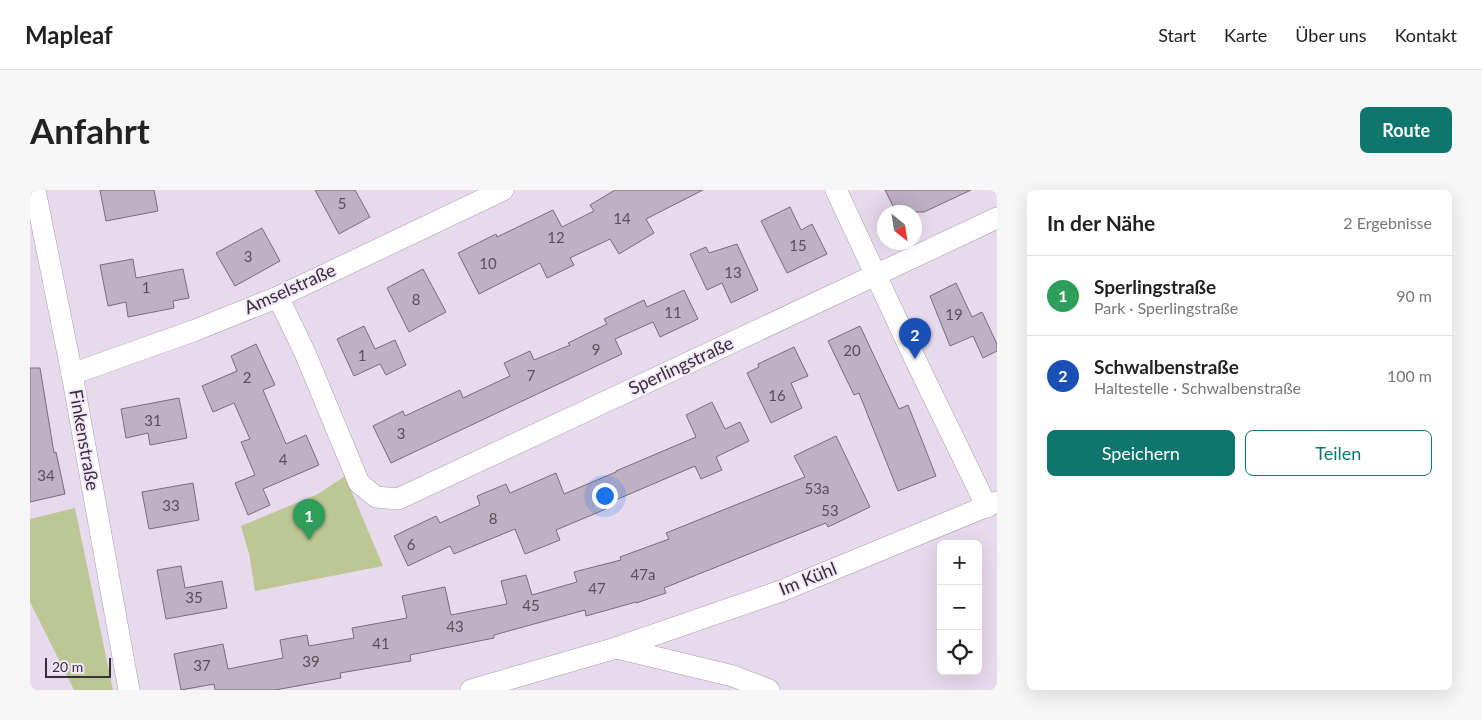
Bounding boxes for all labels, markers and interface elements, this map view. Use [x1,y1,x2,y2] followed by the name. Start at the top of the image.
[25,20,113,49] text: Mapleaf
[1158,24,1196,46] text: Start
[1224,24,1267,46] text: Karte
[1295,24,1367,46] text: Über uns
[1395,24,1457,46] text: Kontakt
[1360,107,1452,153] button: Route
[30,109,150,151] text: Anfahrt
[338,194,346,212] house number: 5
[877,205,922,250] north arrow
[613,209,631,227] house number: 14
[1047,210,1155,235] text: In der Nähe
[1343,213,1432,232] text: 2 Ergebnisse
[547,228,565,246] house number: 12
[789,236,807,254] house number: 15
[244,247,252,265] house number: 3
[479,254,497,272] house number: 10
[240,258,339,318] street label: Amselstraße
[724,263,742,281] house number: 13
[1094,275,1216,298] text: Sperlingstraße
[142,278,150,296] house number: 1
[1058,286,1068,305] text: 1
[1396,286,1432,305] text: 90 m
[412,290,420,308] house number: 8
[1094,298,1238,317] text: Park · Sperlingstraße
[664,303,682,321] house number: 11
[945,305,963,323] house number: 19
[899,318,931,359] pin: 2
[625,331,737,399] street label: Sperlingstraße
[592,340,600,358] house number: 9
[843,341,861,359] house number: 20
[358,346,366,364] house number: 1
[1094,355,1239,378] text: Schwalbenstraße
[527,366,536,384] house number: 7
[1058,366,1068,385] text: 2
[1387,366,1432,385] text: 100 m
[243,368,251,386] house number: 2
[1094,378,1301,397] text: Haltestelle · Schwalbenstraße
[768,386,786,404] house number: 16
[65,388,105,492] street label: Finkenstraße
[144,411,162,429] house number: 31
[397,424,405,442] house number: 3
[1047,430,1235,476] button: Speichern
[1245,430,1432,476] button: Teilen
[279,450,288,468] house number: 4
[37,466,55,484] house number: 34
[805,479,829,497] house number: 53a
[592,483,618,509] your location
[162,496,180,514] house number: 33
[293,499,325,540] pin: 1
[821,501,839,519] house number: 53
[489,509,497,527] house number: 8
[407,535,416,553] house number: 6
[937,540,982,675] map controls
[937,540,982,585] button: +
[776,557,840,600] street label: Im Kühl
[631,565,655,583] house number: 47a
[588,579,606,597] house number: 47
[937,585,982,630] button: −
[185,588,203,606] house number: 35
[522,596,540,614] house number: 45
[446,617,464,635] house number: 43
[937,630,982,675] button: locate
[372,634,390,652] house number: 41
[302,652,320,670] house number: 39
[45,655,111,678] scale bar
[193,656,211,674] house number: 37
[52,658,83,675] text: 20 m

